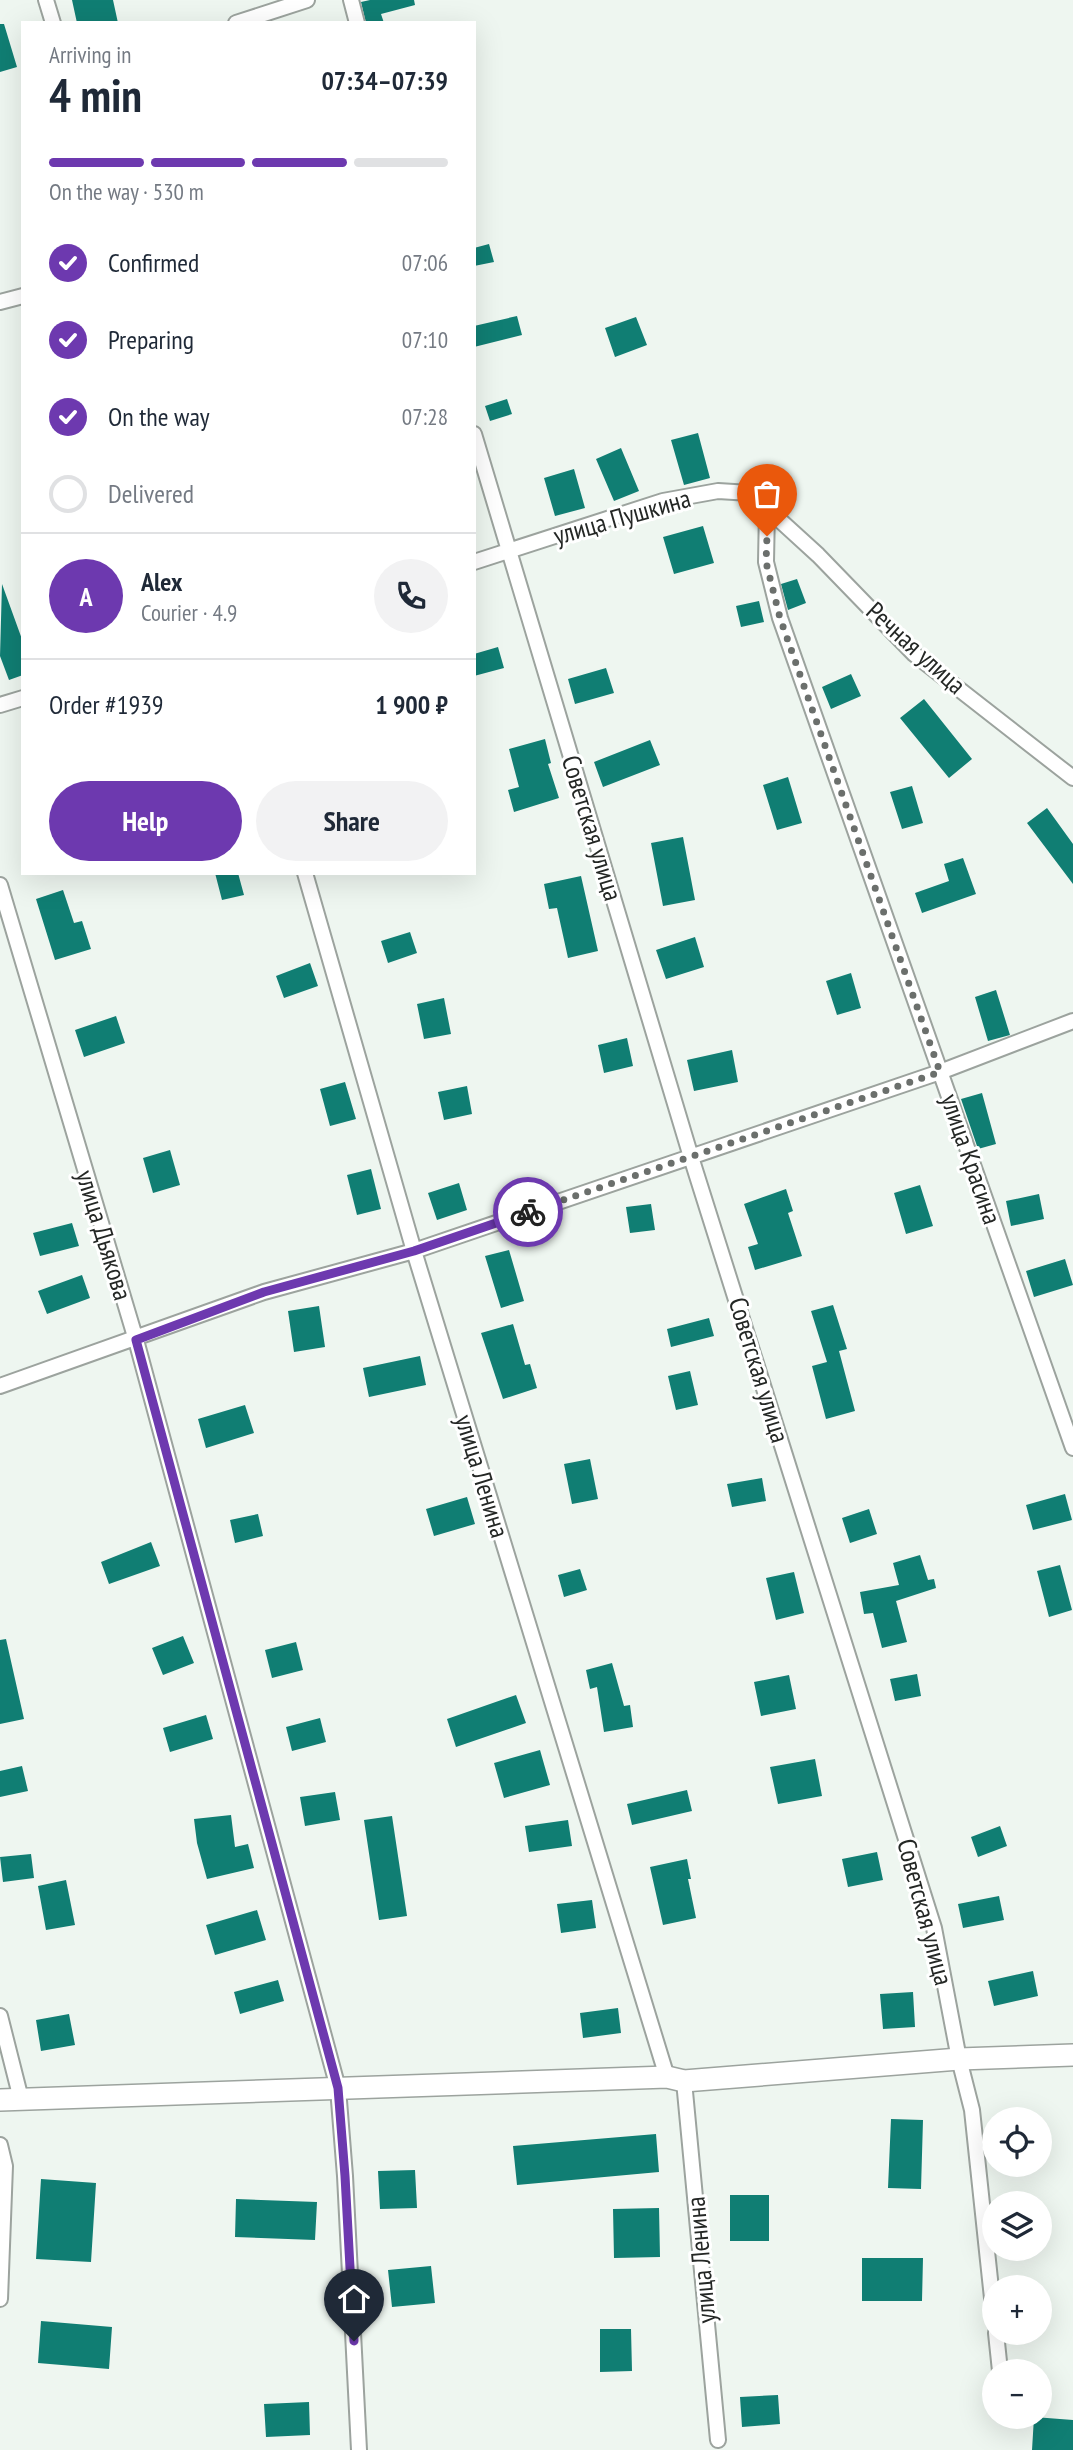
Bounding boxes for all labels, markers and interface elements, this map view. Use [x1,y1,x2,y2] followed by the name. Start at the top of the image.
[49,40,131,69] text: Arriving in
[321,64,448,97] text: 07:34–07:39
[49,65,142,125] text: 4 min
[49,177,204,206] text: On the way · 530 m
[49,244,87,282] icon: check
[108,246,199,279] text: Confirmed
[402,248,448,277] text: 07:06
[49,321,87,359] icon: check
[108,323,194,356] text: Preparing
[402,325,448,354] text: 07:10
[49,398,87,436] icon: check
[108,400,210,433] text: On the way
[402,402,448,431] text: 07:28
[737,464,797,536] pin
[748,475,786,513] icon: bag
[108,477,194,510] text: Delivered
[550,481,694,552] street label: улица Пушкина
[374,559,448,633] button: phone
[141,565,182,598] text: Alex
[79,580,93,613] text: A
[860,594,973,701] street label: Речная улица
[141,598,237,627] text: Courier · 4.9
[49,688,164,721] text: Order #1939
[375,688,448,721] text: 1 900 ₽
[555,751,630,904] street label: Советская улица
[49,781,242,861] button: Help
[256,781,448,861] button: Share
[934,1089,1009,1228] street label: улица Красина
[69,1166,140,1304] street label: улица Дьякова
[493,1177,563,1247] courier
[509,1193,547,1231] icon: bike
[722,1293,797,1446] street label: Советская улица
[448,1410,517,1541] street label: улица Ленина
[890,1835,961,1989] street label: Советская улица
[982,2107,1052,2429] map controls
[982,2107,1052,2177] button: locate
[982,2191,1052,2261] button: layers
[679,2195,722,2325] street label: улица Ленина
[324,2269,384,2341] pin
[982,2275,1052,2345] button: +
[335,2280,373,2318] icon: home
[982,2359,1052,2429] button: −

